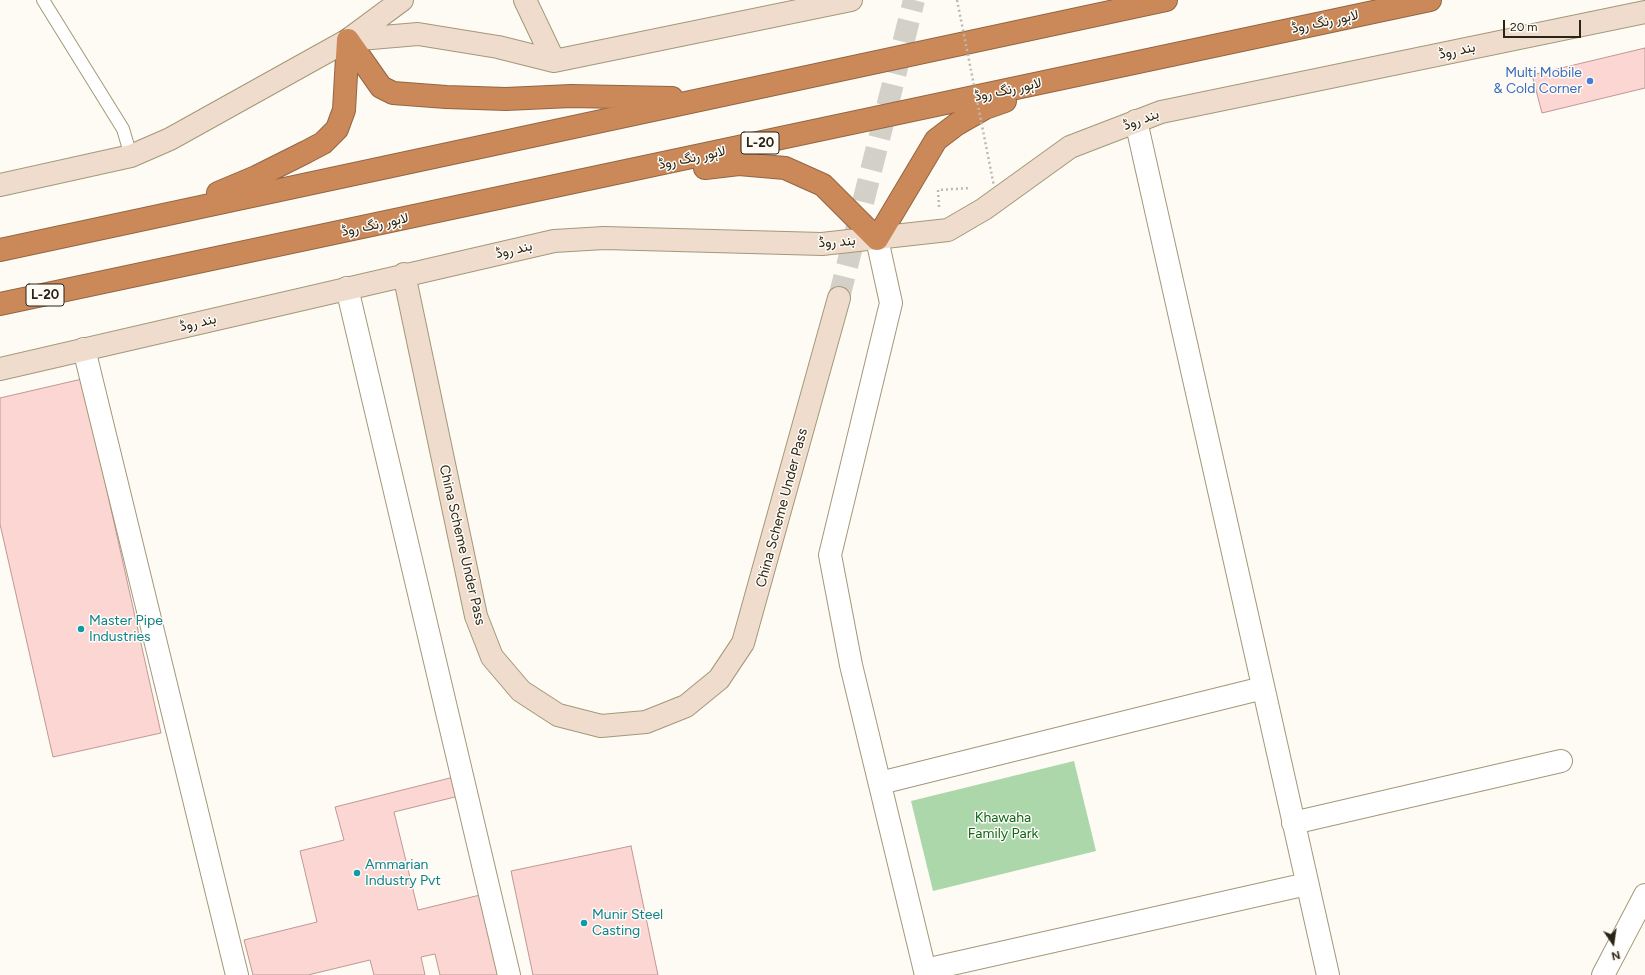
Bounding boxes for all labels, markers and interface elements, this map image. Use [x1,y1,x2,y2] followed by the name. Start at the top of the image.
[1290,7,1360,37] street label: لاہور رنگ روڈ
[1505,12,1583,38] scale bar
[1510,20,1538,34] text: 20 m
[1437,39,1477,63] street label: بند روڈ
[1493,65,1582,98] place label: Multi Mobile & Cold Corner
[973,75,1043,105] street label: لاہور رنگ روڈ
[1585,76,1595,86] marker: Multi Mobile & Cold Corner
[1121,106,1161,134] street label: بند روڈ
[741,132,779,154] road number: L-20
[657,143,727,173] street label: لاہور رنگ روڈ
[340,210,410,240] street label: لاہور رنگ روڈ
[818,232,856,252] street label: بند روڈ
[494,238,534,262] street label: بند روڈ
[26,284,64,306] road number: L-20
[178,311,218,335] street label: بند روڈ
[753,427,811,589] street label: China Scheme Under Pass
[435,463,489,627] street label: China Scheme Under Pass
[89,613,163,646] place label: Master Pipe Industries
[76,624,86,634] marker: Master Pipe Industries
[968,810,1038,842] park label: Khawaha Family Park
[365,857,441,890] place label: Ammarian Industry Pvt
[352,868,362,878] marker: Ammarian Industry Pvt
[592,907,663,940] place label: Munir Steel Casting
[579,918,589,928] marker: Munir Steel Casting
[1593,923,1633,963] north arrow
[1610,948,1621,962] text: N

